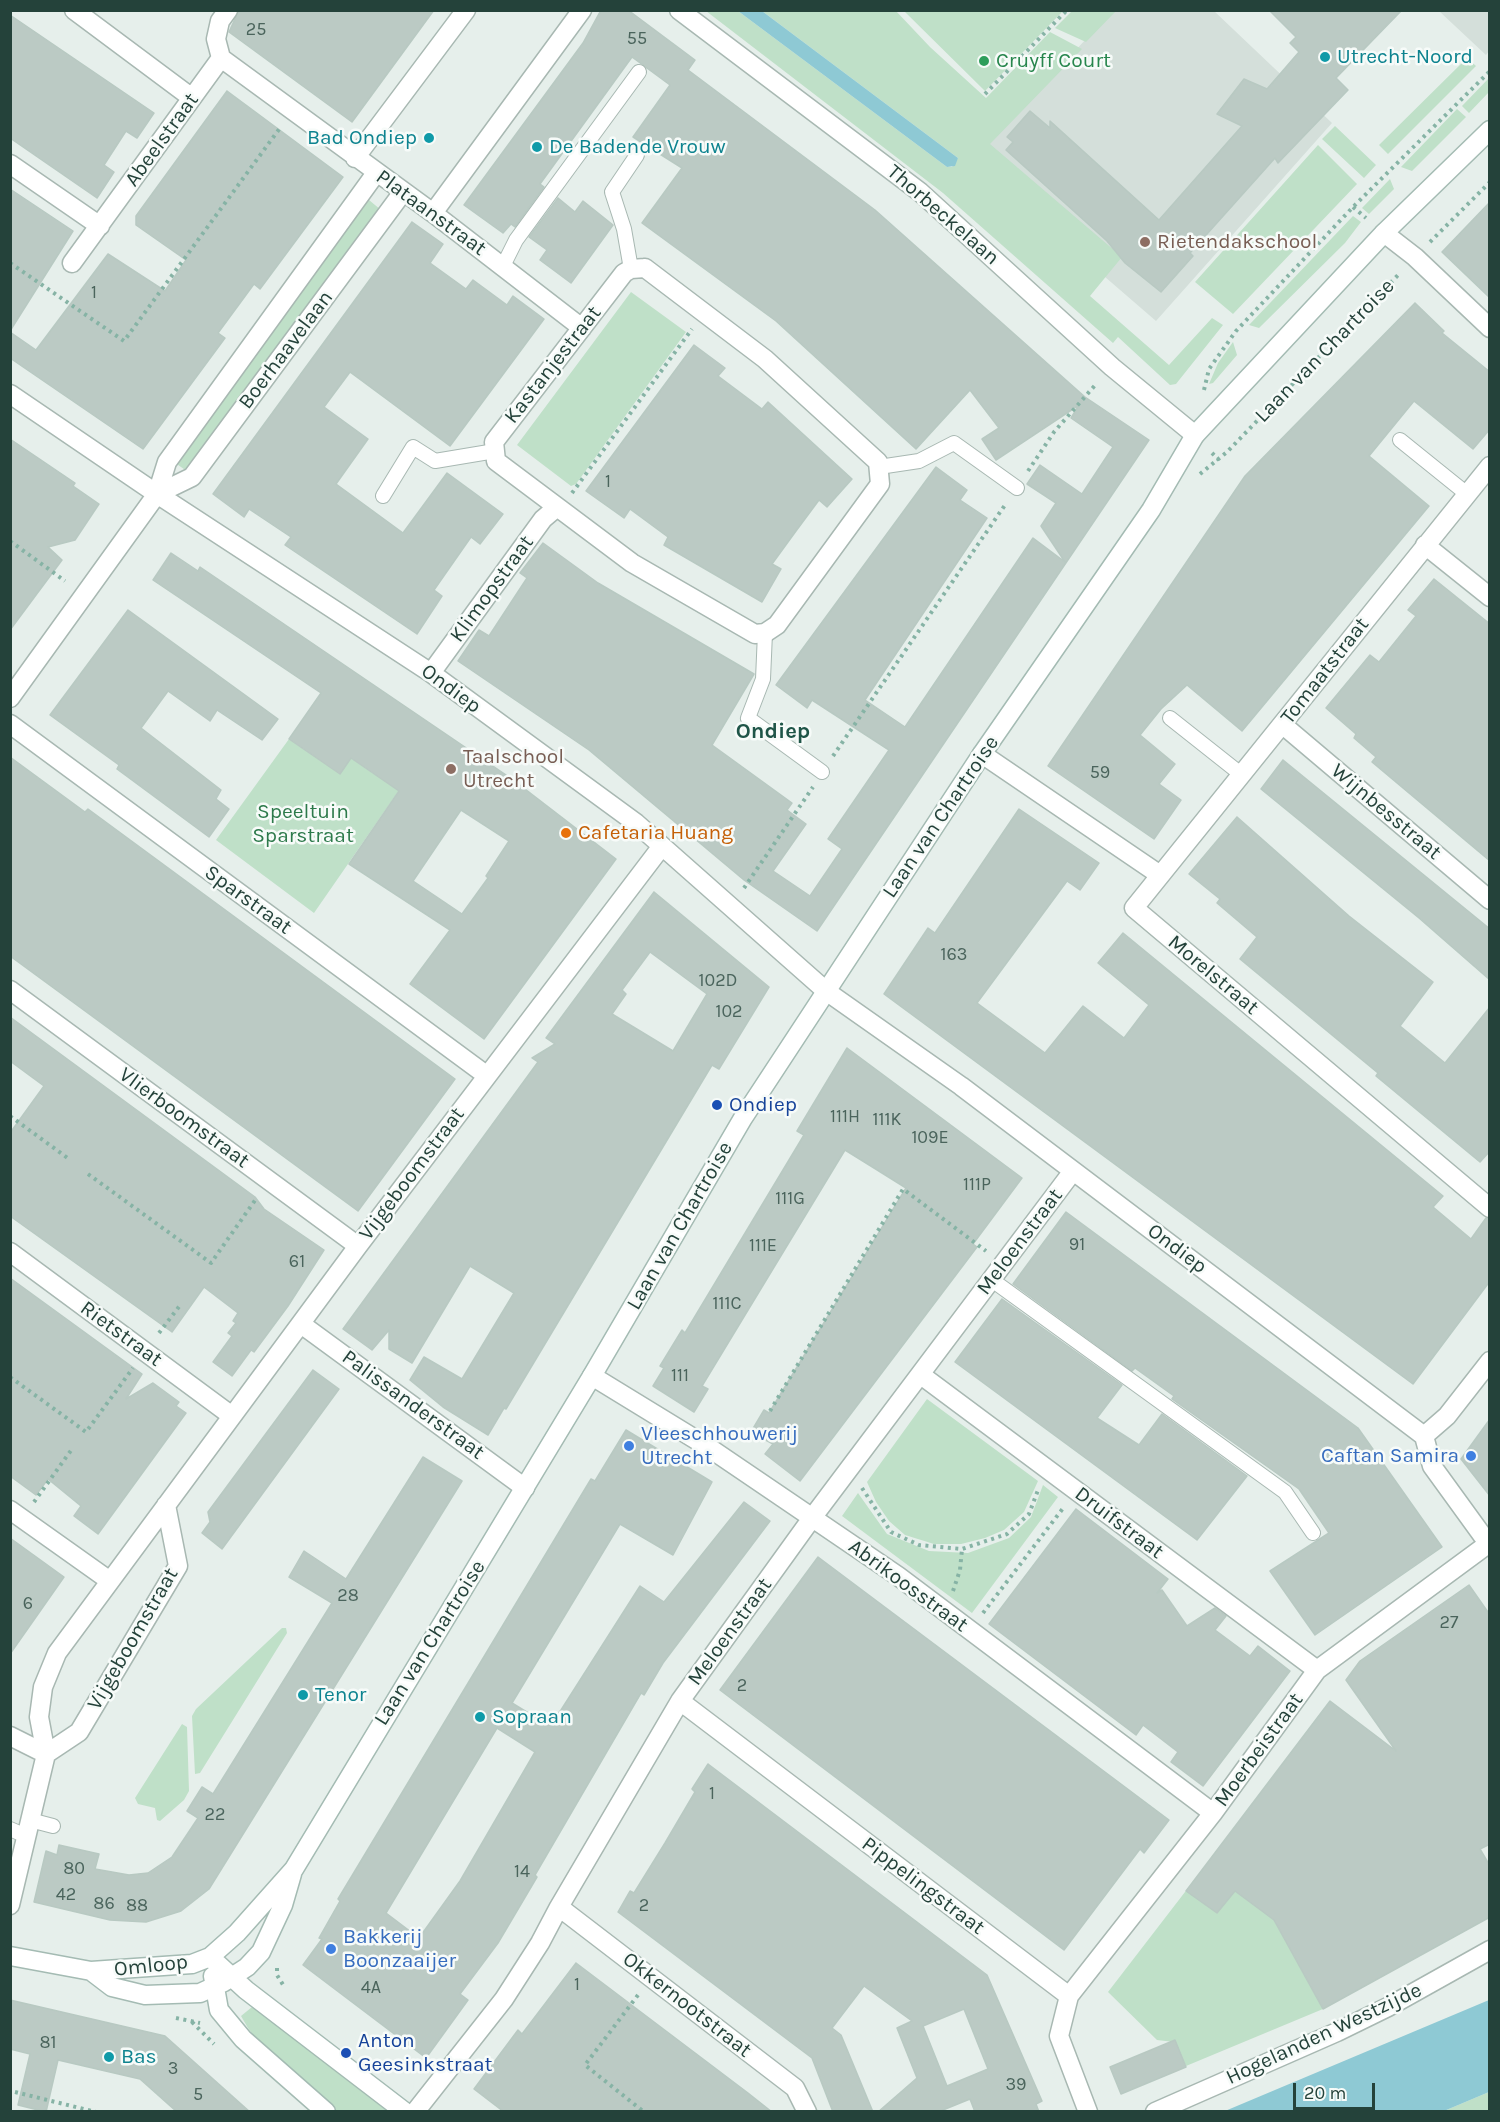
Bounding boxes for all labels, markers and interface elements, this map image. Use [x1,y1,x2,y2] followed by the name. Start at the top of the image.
[246,19,266,41] house number: 25
[627,28,647,50] house number: 55
[1337,44,1473,70] place label: Utrecht-Noord
[996,48,1111,74] place label: Cruyff Court
[1318,50,1332,64] marker: Utrecht-Noord
[977,54,991,68] marker: Cruyff Court
[120,88,204,192] street label: Abeelstraat
[307,125,417,151] place label: Bad Ondiep
[422,131,436,145] marker: Bad Ondiep
[549,134,726,160] place label: De Badende Vrouw
[530,140,544,154] marker: De Badende Vrouw
[882,159,1004,271] street label: Thorbeckelaan
[371,165,491,261] street label: Plataanstraat
[1157,229,1317,255] place label: Rietendakschool
[1138,235,1152,249] marker: Rietendakschool
[1250,274,1400,428] street label: Laan van Chartroise
[91,282,97,304] house number: 1
[233,286,339,414] street label: Boerhaavelaan
[499,301,607,429] street label: Kastanjestraat
[605,471,611,493] house number: 1
[445,531,539,647] street label: Klimopstraat
[1276,613,1374,729] street label: Tomaatstraat
[416,659,486,719] street label: Ondiep
[736,719,810,745] district label: Ondiep
[877,731,1005,903] street label: Laan van Chartroise
[463,744,564,794] place label: Taalschool Utrecht
[1326,759,1446,865] street label: Wijnbesstraat
[444,762,458,776] marker: Taalschool Utrecht
[1090,762,1110,784] house number: 59
[252,799,354,849] park label: Speeltuin Sparstraat
[578,820,733,846] place label: Cafetaria Huang
[559,826,573,840] marker: Cafetaria Huang
[199,860,297,940] street label: Sparstraat
[1162,930,1264,1020] street label: Morelstraat
[941,944,967,966] house number: 163
[699,970,737,992] house number: 102D
[715,1001,743,1023] house number: 102
[114,1062,254,1174] street label: Vlierboomstraat
[729,1092,797,1118] place label: Ondiep
[710,1098,724,1112] marker: Ondiep
[354,1103,470,1245] street label: Vijgeboomstraat
[830,1106,860,1128] house number: 111H
[873,1109,901,1131] house number: 111K
[911,1127,949,1149] house number: 109E
[622,1137,738,1315] street label: Laan van Chartroise
[963,1174,991,1196] house number: 111P
[972,1184,1068,1300] street label: Meloenstraat
[775,1188,805,1210] house number: 111G
[1142,1218,1212,1280] street label: Ondiep
[1069,1234,1085,1256] house number: 91
[749,1235,777,1257] house number: 111E
[289,1251,305,1273] house number: 61
[713,1293,741,1315] house number: 111C
[75,1296,167,1372] street label: Rietstraat
[337,1345,489,1465] street label: Palissanderstraat
[671,1365,689,1387] house number: 111
[641,1421,798,1471] place label: Vleeschhouwerij Utrecht
[622,1439,636,1453] marker: Vleeschhouwerij Utrecht
[1321,1443,1459,1469] place label: Caftan Samira
[1464,1449,1478,1463] marker: Caftan Samira
[1070,1481,1168,1565] street label: Druifstraat
[843,1534,973,1638] street label: Abrikoosstraat
[369,1556,491,1730] street label: Laan van Chartroise
[82,1563,184,1715] street label: Vijgeboomstraat
[683,1573,777,1691] street label: Meloenstraat
[337,1585,359,1607] house number: 28
[23,1593,33,1615] house number: 6
[1440,1612,1458,1634] house number: 27
[737,1675,747,1697] house number: 2
[315,1682,366,1708] place label: Tenor
[296,1688,310,1702] marker: Tenor
[1209,1688,1309,1812] street label: Moerbeistraat
[492,1704,572,1730] place label: Sopraan
[473,1710,487,1724] marker: Sopraan
[709,1783,715,1805] house number: 1
[205,1804,225,1826] house number: 22
[857,1832,989,1940] street label: Pippelingstraat
[63,1858,85,1880] house number: 80
[514,1861,530,1883] house number: 14
[56,1884,76,1906] house number: 42
[93,1893,115,1915] house number: 86
[126,1895,148,1917] house number: 88
[639,1895,649,1917] house number: 2
[343,1924,456,1974] place label: Bakkerij Boonzaaijer
[324,1942,338,1956] marker: Bakkerij Boonzaaijer
[618,1947,756,2063] street label: Okkernootstraat
[113,1950,189,1982] street label: Omloop
[574,1974,580,1996] house number: 1
[361,1977,381,1999] house number: 4A
[1222,1978,1426,2090] street label: Hogelanden Westzijde
[358,2028,492,2078] place label: Anton Geesinkstraat
[39,2032,57,2054] house number: 81
[121,2044,157,2070] place label: Bas
[339,2046,353,2060] marker: Anton Geesinkstraat
[102,2050,116,2064] marker: Bas
[168,2058,178,2080] house number: 3
[1296,2071,1378,2109] scale bar
[1005,2074,1027,2096] house number: 39
[1304,2082,1346,2104] text: 20 m
[193,2084,203,2106] house number: 5

